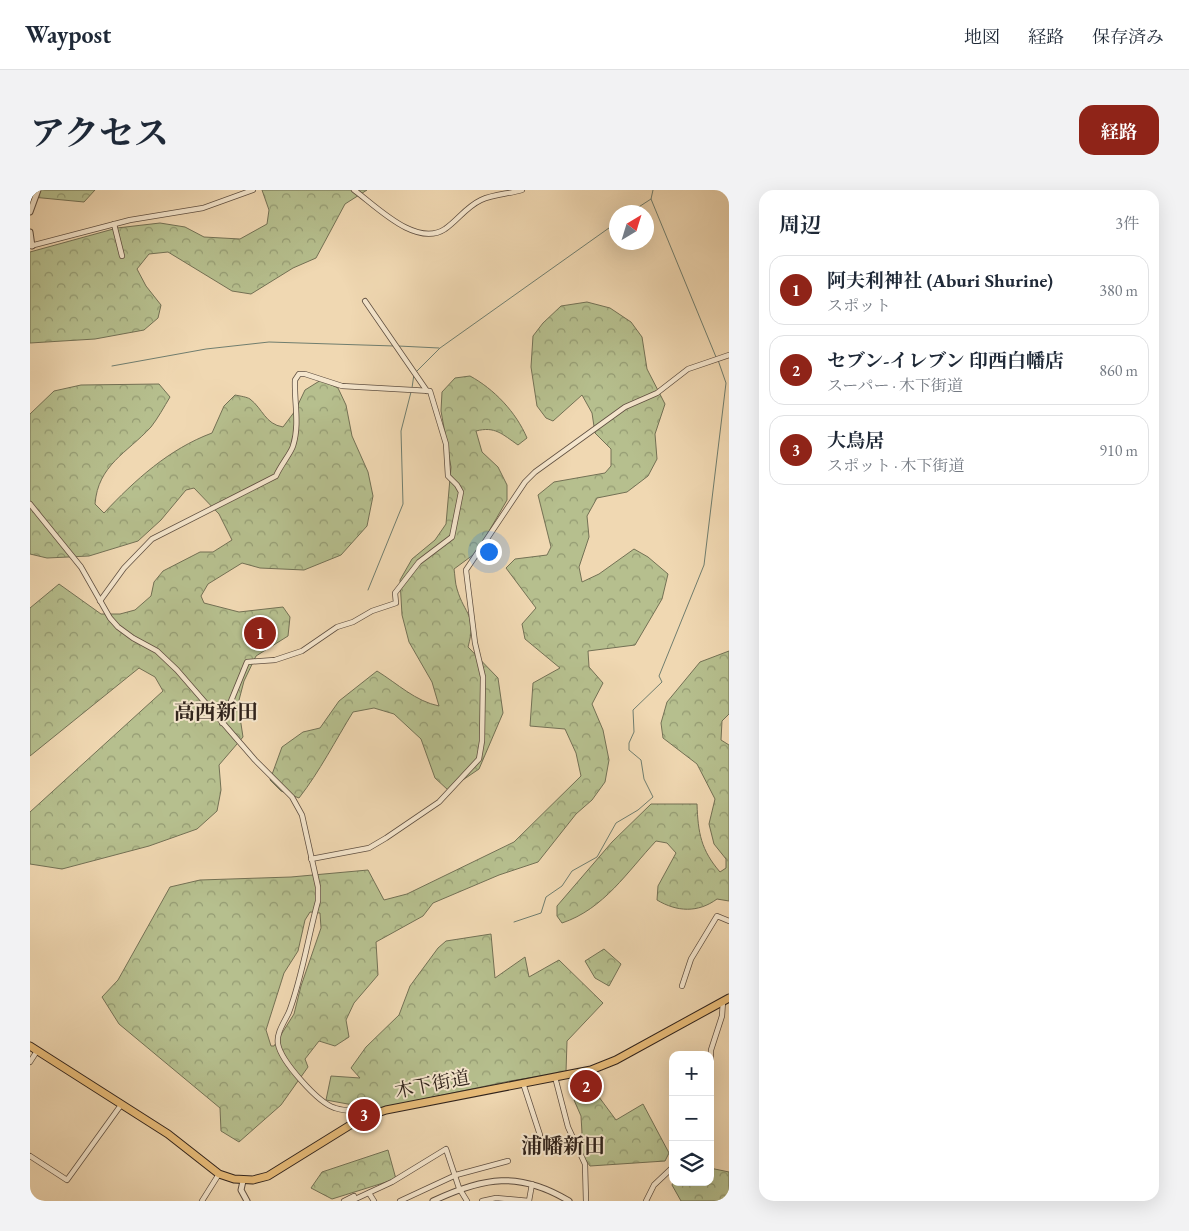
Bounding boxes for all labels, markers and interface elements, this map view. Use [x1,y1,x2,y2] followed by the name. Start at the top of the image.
[25,19,111,50] text: Waypost
[964,25,1000,48] text: 地図
[1028,25,1064,48] text: 経路
[1092,25,1164,48] text: 保存済み
[1079,105,1159,155] button: 経路
[30,110,169,155] text: アクセス
[609,205,654,250] north arrow
[779,211,821,238] text: 周辺
[1115,213,1139,234] text: 3件
[827,268,1053,293] text: 阿夫利神社 (Aburi Shurine)
[792,280,800,301] text: 1
[1099,280,1138,301] text: 380 m
[827,295,891,316] text: スポット
[827,348,1064,373] text: セブン-イレブン 印西白幡店
[792,360,800,381] text: 2
[1099,360,1138,381] text: 860 m
[827,375,963,396] text: スーパー · 木下街道
[827,428,884,453] text: 大鳥居
[792,440,800,461] text: 3
[1099,440,1138,461] text: 910 m
[827,455,965,476] text: スポット · 木下街道
[476,539,502,565] your location
[244,614,276,652] pin: 1
[174,698,258,725] district label: 高西新田
[669,1051,714,1186] map controls
[669,1051,714,1096] button: +
[392,1064,472,1104] street label: 木下街道
[570,1067,602,1105] pin: 2
[348,1096,380,1134] pin: 3
[669,1096,714,1141] button: −
[521,1132,605,1159] district label: 浦幡新田
[669,1141,714,1186] button: layers

